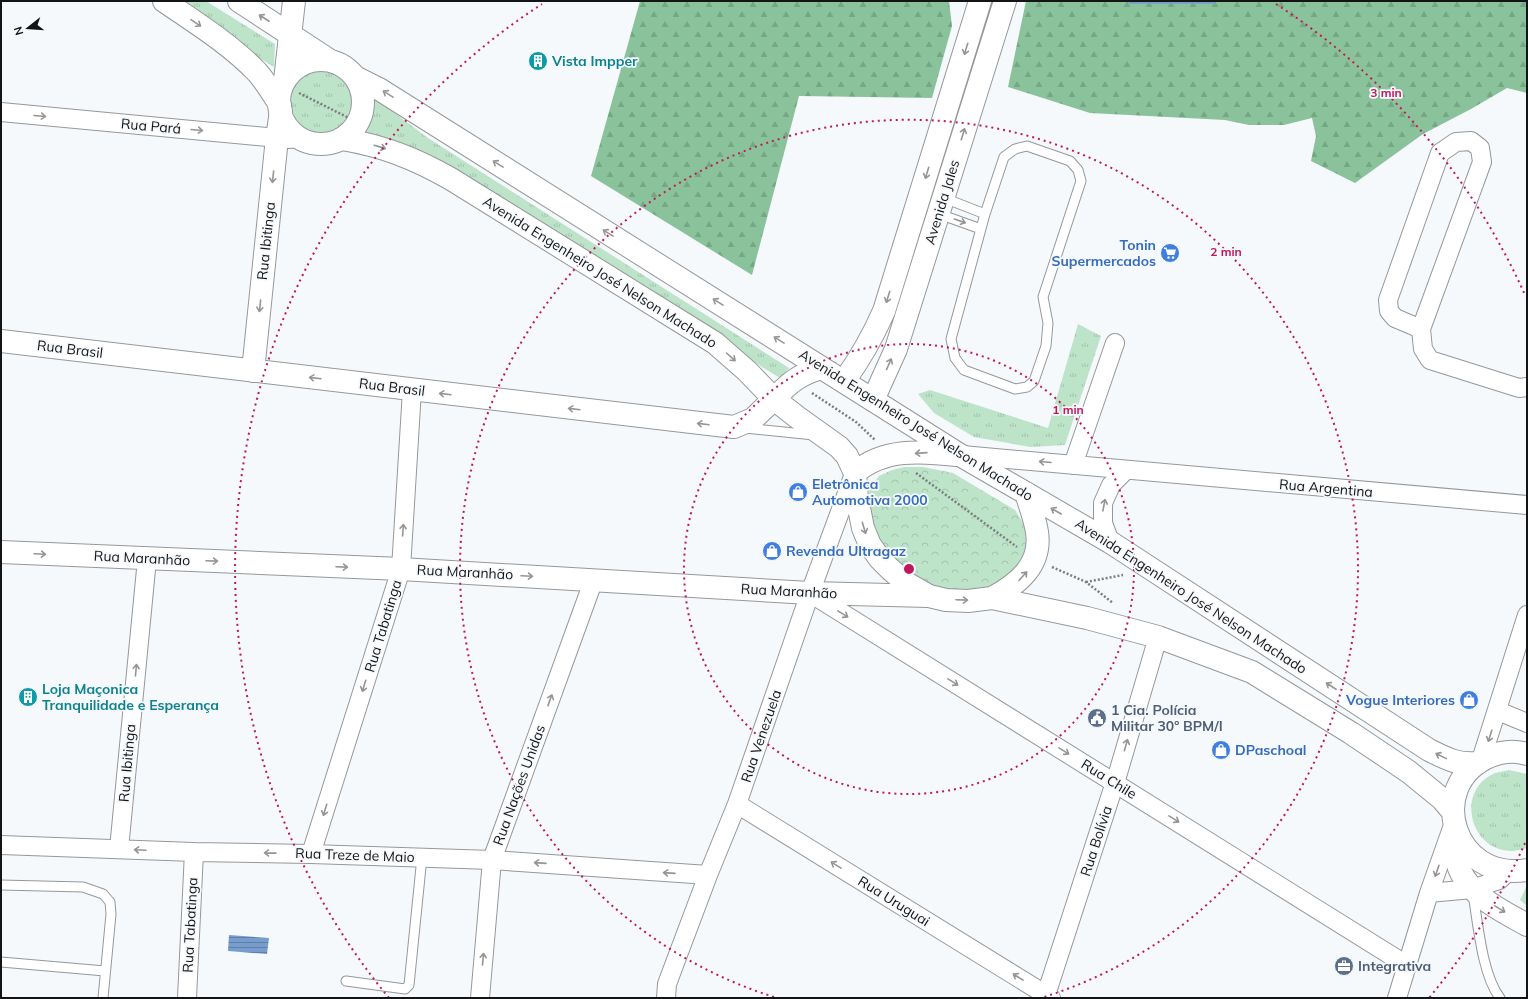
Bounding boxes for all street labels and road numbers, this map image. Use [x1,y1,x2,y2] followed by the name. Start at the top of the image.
[120,114,182,138] street label: Rua Pará
[921,157,963,247] street label: Avenida Jales
[480,192,720,352] street label: Avenida Engenheiro José Nelson Machado
[253,201,279,281] street label: Rua Ibitinga
[36,336,104,362] street label: Rua Brasil
[796,345,1036,505] street label: Avenida Engenheiro José Nelson Machado
[358,374,426,400] street label: Rua Brasil
[1278,475,1374,501] street label: Rua Argentina
[1072,514,1310,678] street label: Avenida Engenheiro José Nelson Machado
[93,546,191,570] street label: Rua Maranhão
[416,560,514,584] street label: Rua Maranhão
[360,578,406,674] street label: Rua Tabatinga
[740,579,838,603] street label: Rua Maranhão
[737,687,785,785] street label: Rua Venezuela
[489,722,549,848] street label: Rua Nações Unidas
[115,723,139,803] street label: Rua Ibitinga
[1078,755,1140,803] street label: Rua Chile
[1076,803,1116,879] street label: Rua Bolívia
[295,844,415,866] street label: Rua Treze de Maio
[855,872,933,930] street label: Rua Uruguai
[179,877,201,973] street label: Rua Tabatinga

